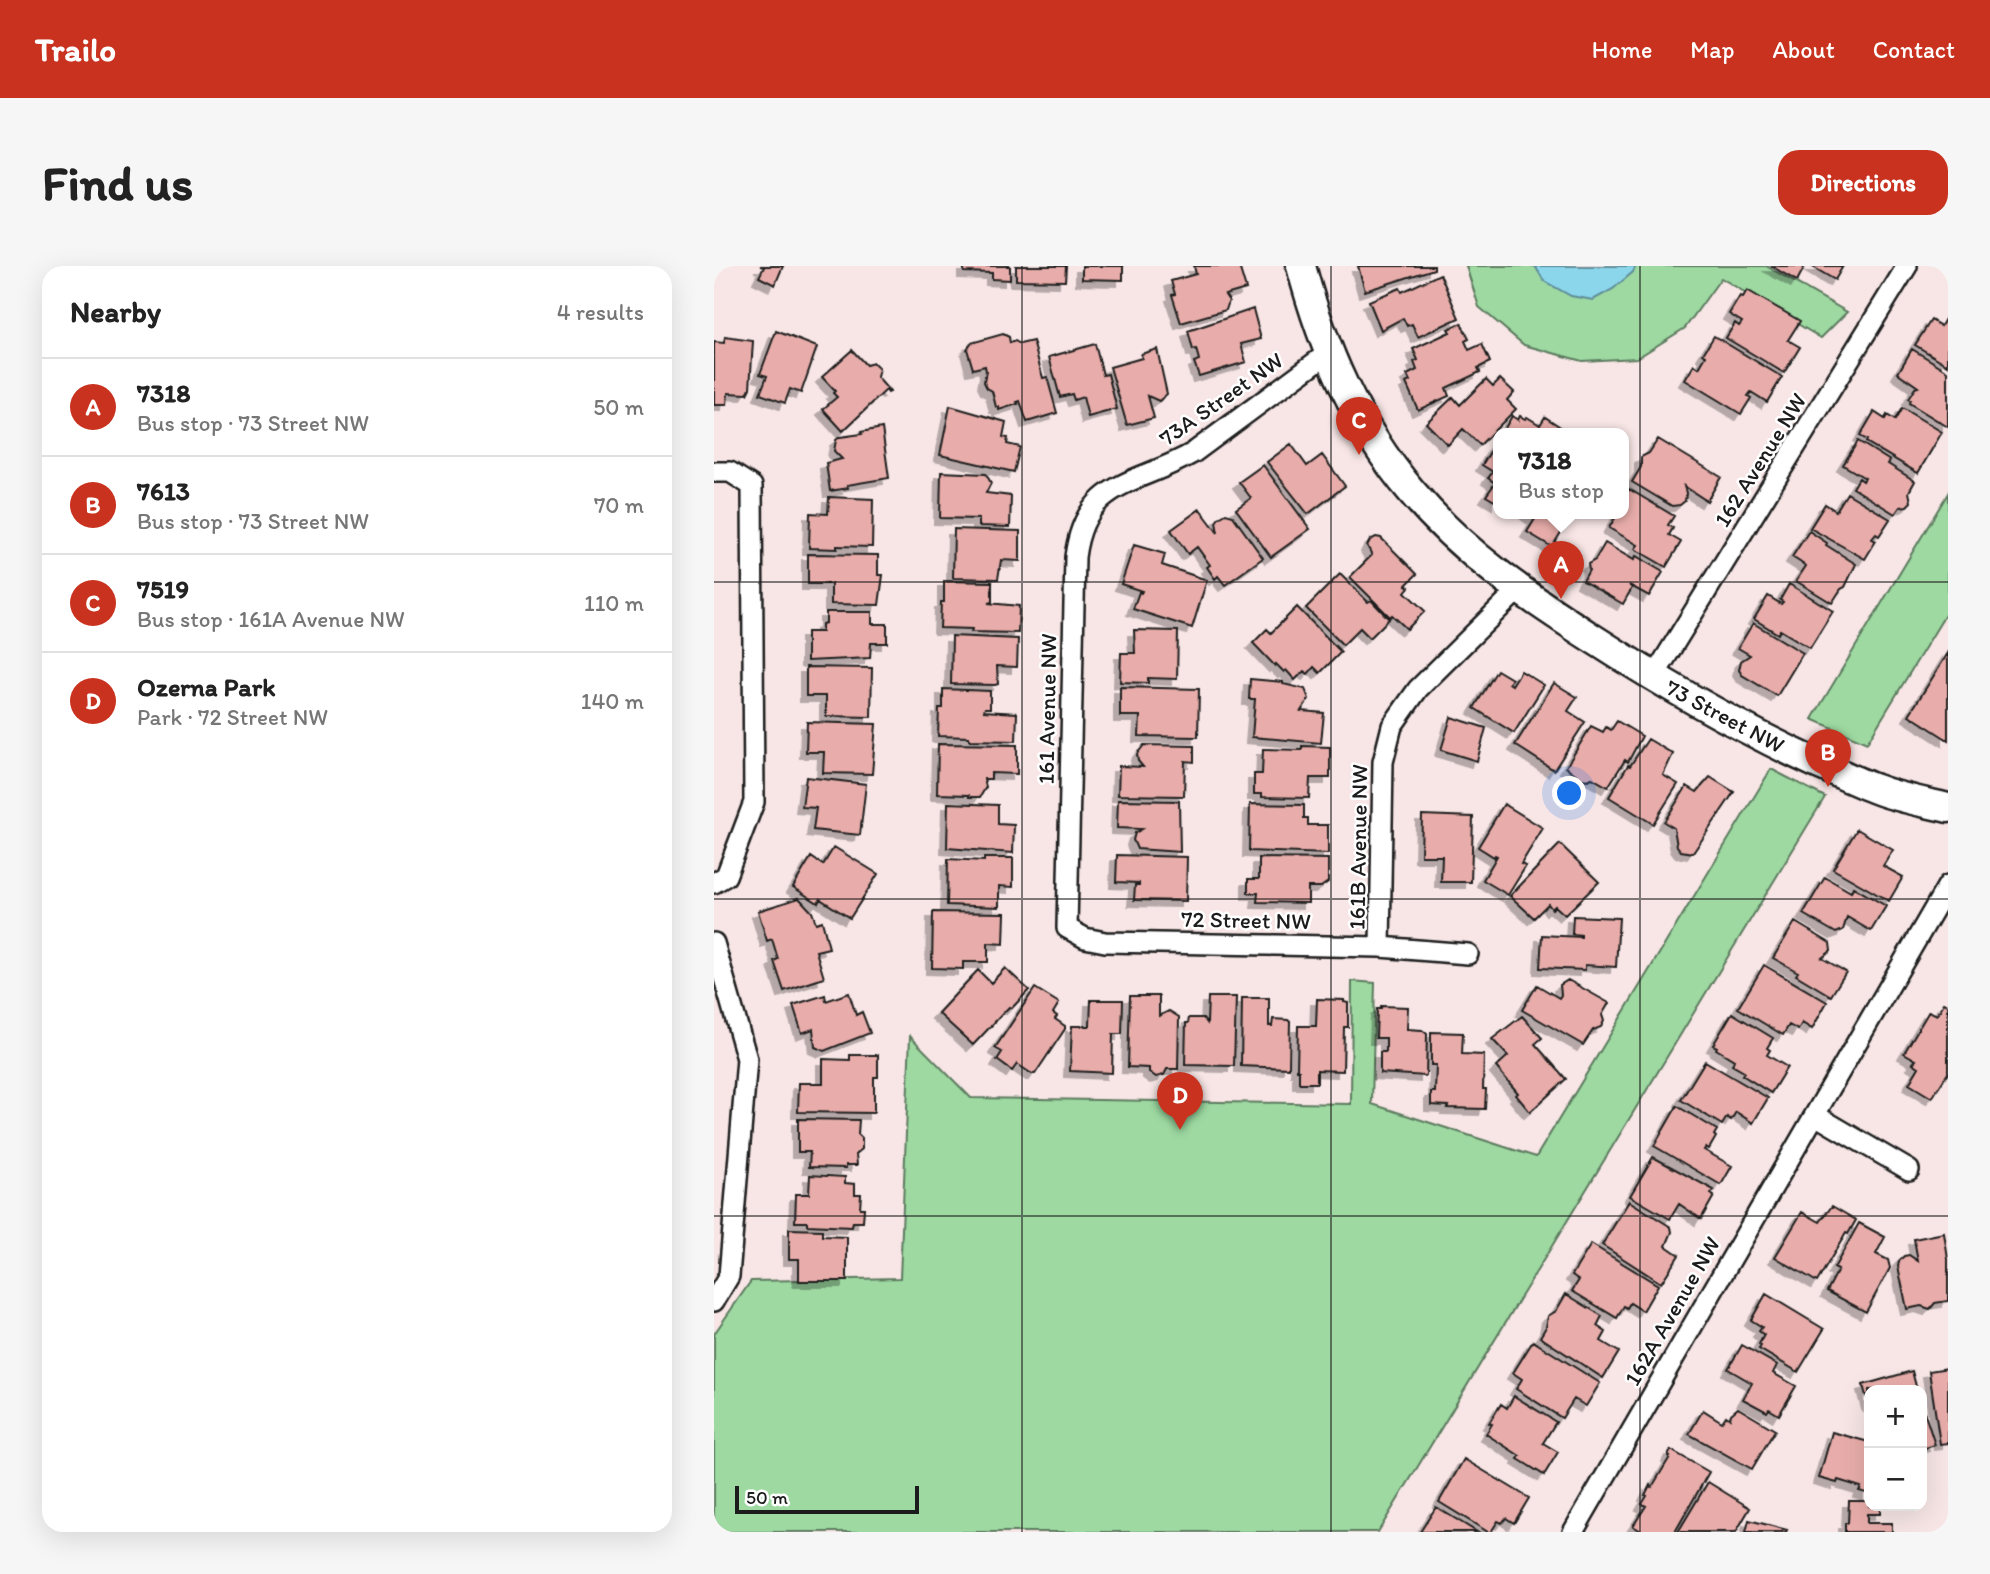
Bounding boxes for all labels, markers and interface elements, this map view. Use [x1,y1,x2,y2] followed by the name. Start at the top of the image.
[35,30,116,69] text: Trailo
[1592,35,1652,64] text: Home
[1690,35,1734,64] text: Map
[1772,35,1835,64] text: About
[1873,35,1955,64] text: Contact
[1778,150,1948,215] button: Directions
[42,153,193,212] text: Find us
[70,293,161,330] text: Nearby
[557,298,644,326] text: 4 results
[1154,346,1289,452] street label: 73A Street NW
[137,377,190,409] text: 7318
[1708,388,1812,532] street label: 162 Avenue NW
[86,393,100,421] text: A
[593,393,644,421] text: 50 m
[1336,397,1382,455] pin: C
[137,409,369,437] text: Bus stop · 73 Street NW
[1493,428,1629,519] popup
[1518,444,1572,476] text: 7318
[137,475,190,507] text: 7613
[1518,476,1604,504] text: Bus stop
[86,491,100,519] text: B
[594,491,644,519] text: 70 m
[137,507,369,535] text: Bus stop · 73 Street NW
[1538,541,1584,599] pin: A
[137,573,189,605] text: 7519
[86,589,100,617] text: C
[584,589,644,617] text: 110 m
[137,605,405,633] text: Bus stop · 161A Avenue NW
[1032,633,1062,785] street label: 161 Avenue NW
[137,671,275,703] text: Ozerna Park
[1661,673,1789,759] street label: 73 Street NW
[85,687,101,715] text: D
[581,687,644,715] text: 140 m
[137,703,328,731] text: Park · 72 Street NW
[1805,729,1851,787] pin: B
[1343,764,1373,930] street label: 161B Avenue NW
[1552,776,1586,810] your location
[1181,905,1311,935] street label: 72 Street NW
[1157,1072,1203,1130] pin: D
[1618,1231,1726,1391] street label: 162A Avenue NW
[1864,1385,1927,1511] map controls
[1864,1385,1927,1448] button: +
[1864,1448,1927,1511] button: −
[735,1483,919,1515] scale bar
[746,1486,788,1509] text: 50 m

